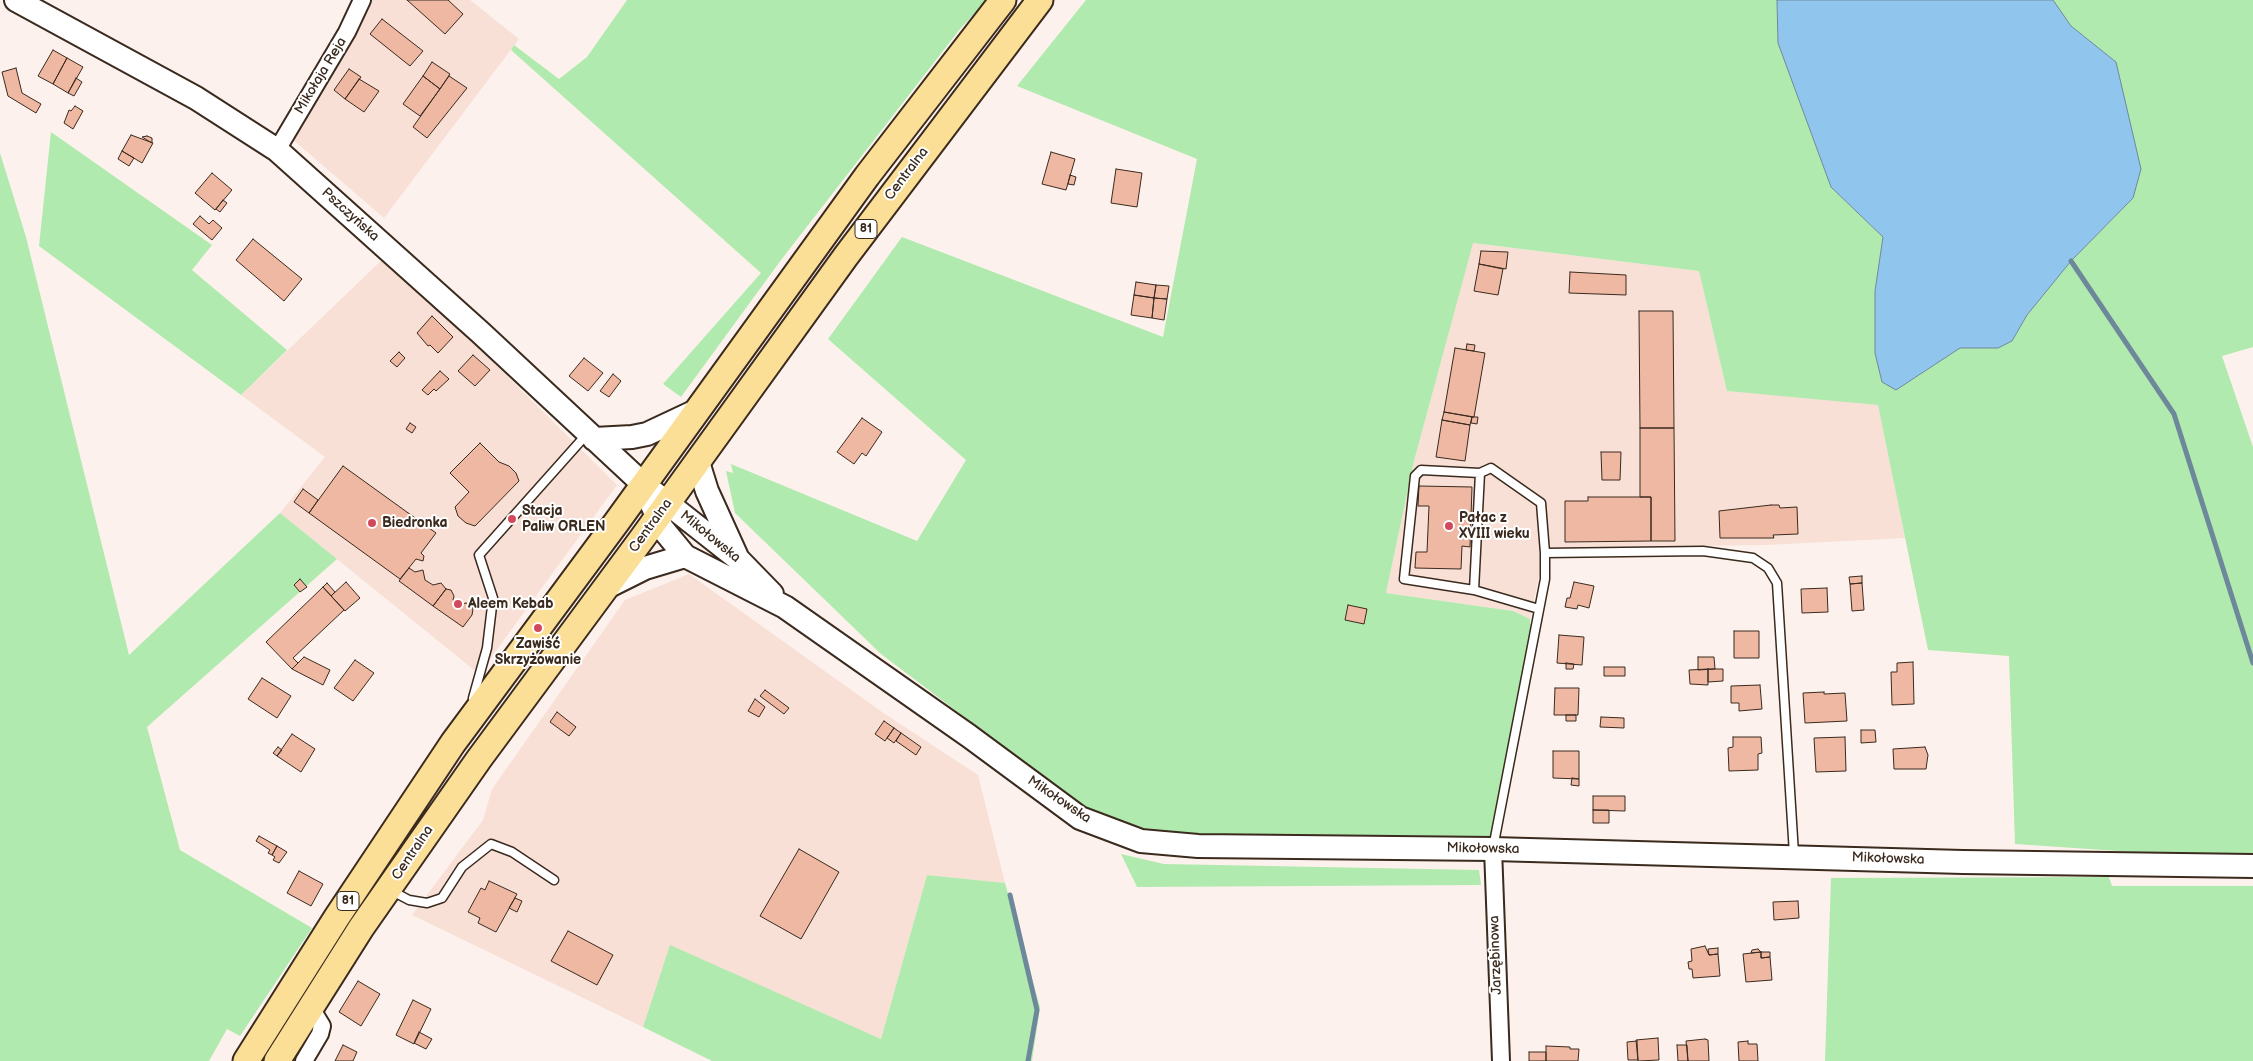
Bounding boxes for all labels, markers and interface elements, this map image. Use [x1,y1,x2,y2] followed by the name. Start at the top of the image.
[291,35,351,117] street label: Mikołaja Reja
[882,144,932,204] street label: Centralna
[318,185,382,245] street label: Pszczyńska
[855,220,877,238] road number: 81
[626,496,676,556] street label: Centralna
[522,503,606,536] place label: Stacja Paliw ORLEN
[676,508,744,566] street label: Mikołowska
[1459,510,1530,542] place label: Pałac z XVIII wieku
[506,513,518,525] marker: Stacja Paliw ORLEN
[382,515,448,531] place label: Biedronka
[366,517,378,529] marker: Biedronka
[1443,520,1455,532] marker: Pałac z XVIII wieku
[468,596,553,612] place label: Aleem Kebab
[452,598,464,610] marker: Aleem Kebab
[532,622,544,634] marker: Zawiść Skrzyżowanie
[495,636,581,669] place label: Zawiść Skrzyżowanie
[1024,773,1094,827] street label: Mikołowska
[389,823,437,883] street label: Centralna
[1446,840,1520,858] street label: Mikołowska
[1851,849,1925,869] street label: Mikołowska
[337,891,359,910] road number: 81
[1486,915,1506,995] street label: Jarzębinowa

